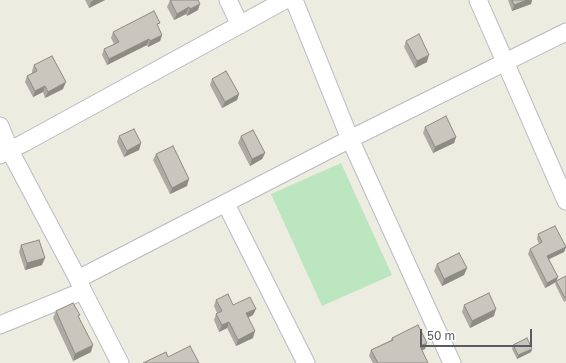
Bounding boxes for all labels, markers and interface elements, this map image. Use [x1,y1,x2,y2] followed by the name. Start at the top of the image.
[422,321,534,347] scale bar
[427,328,455,343] text: 50 m

